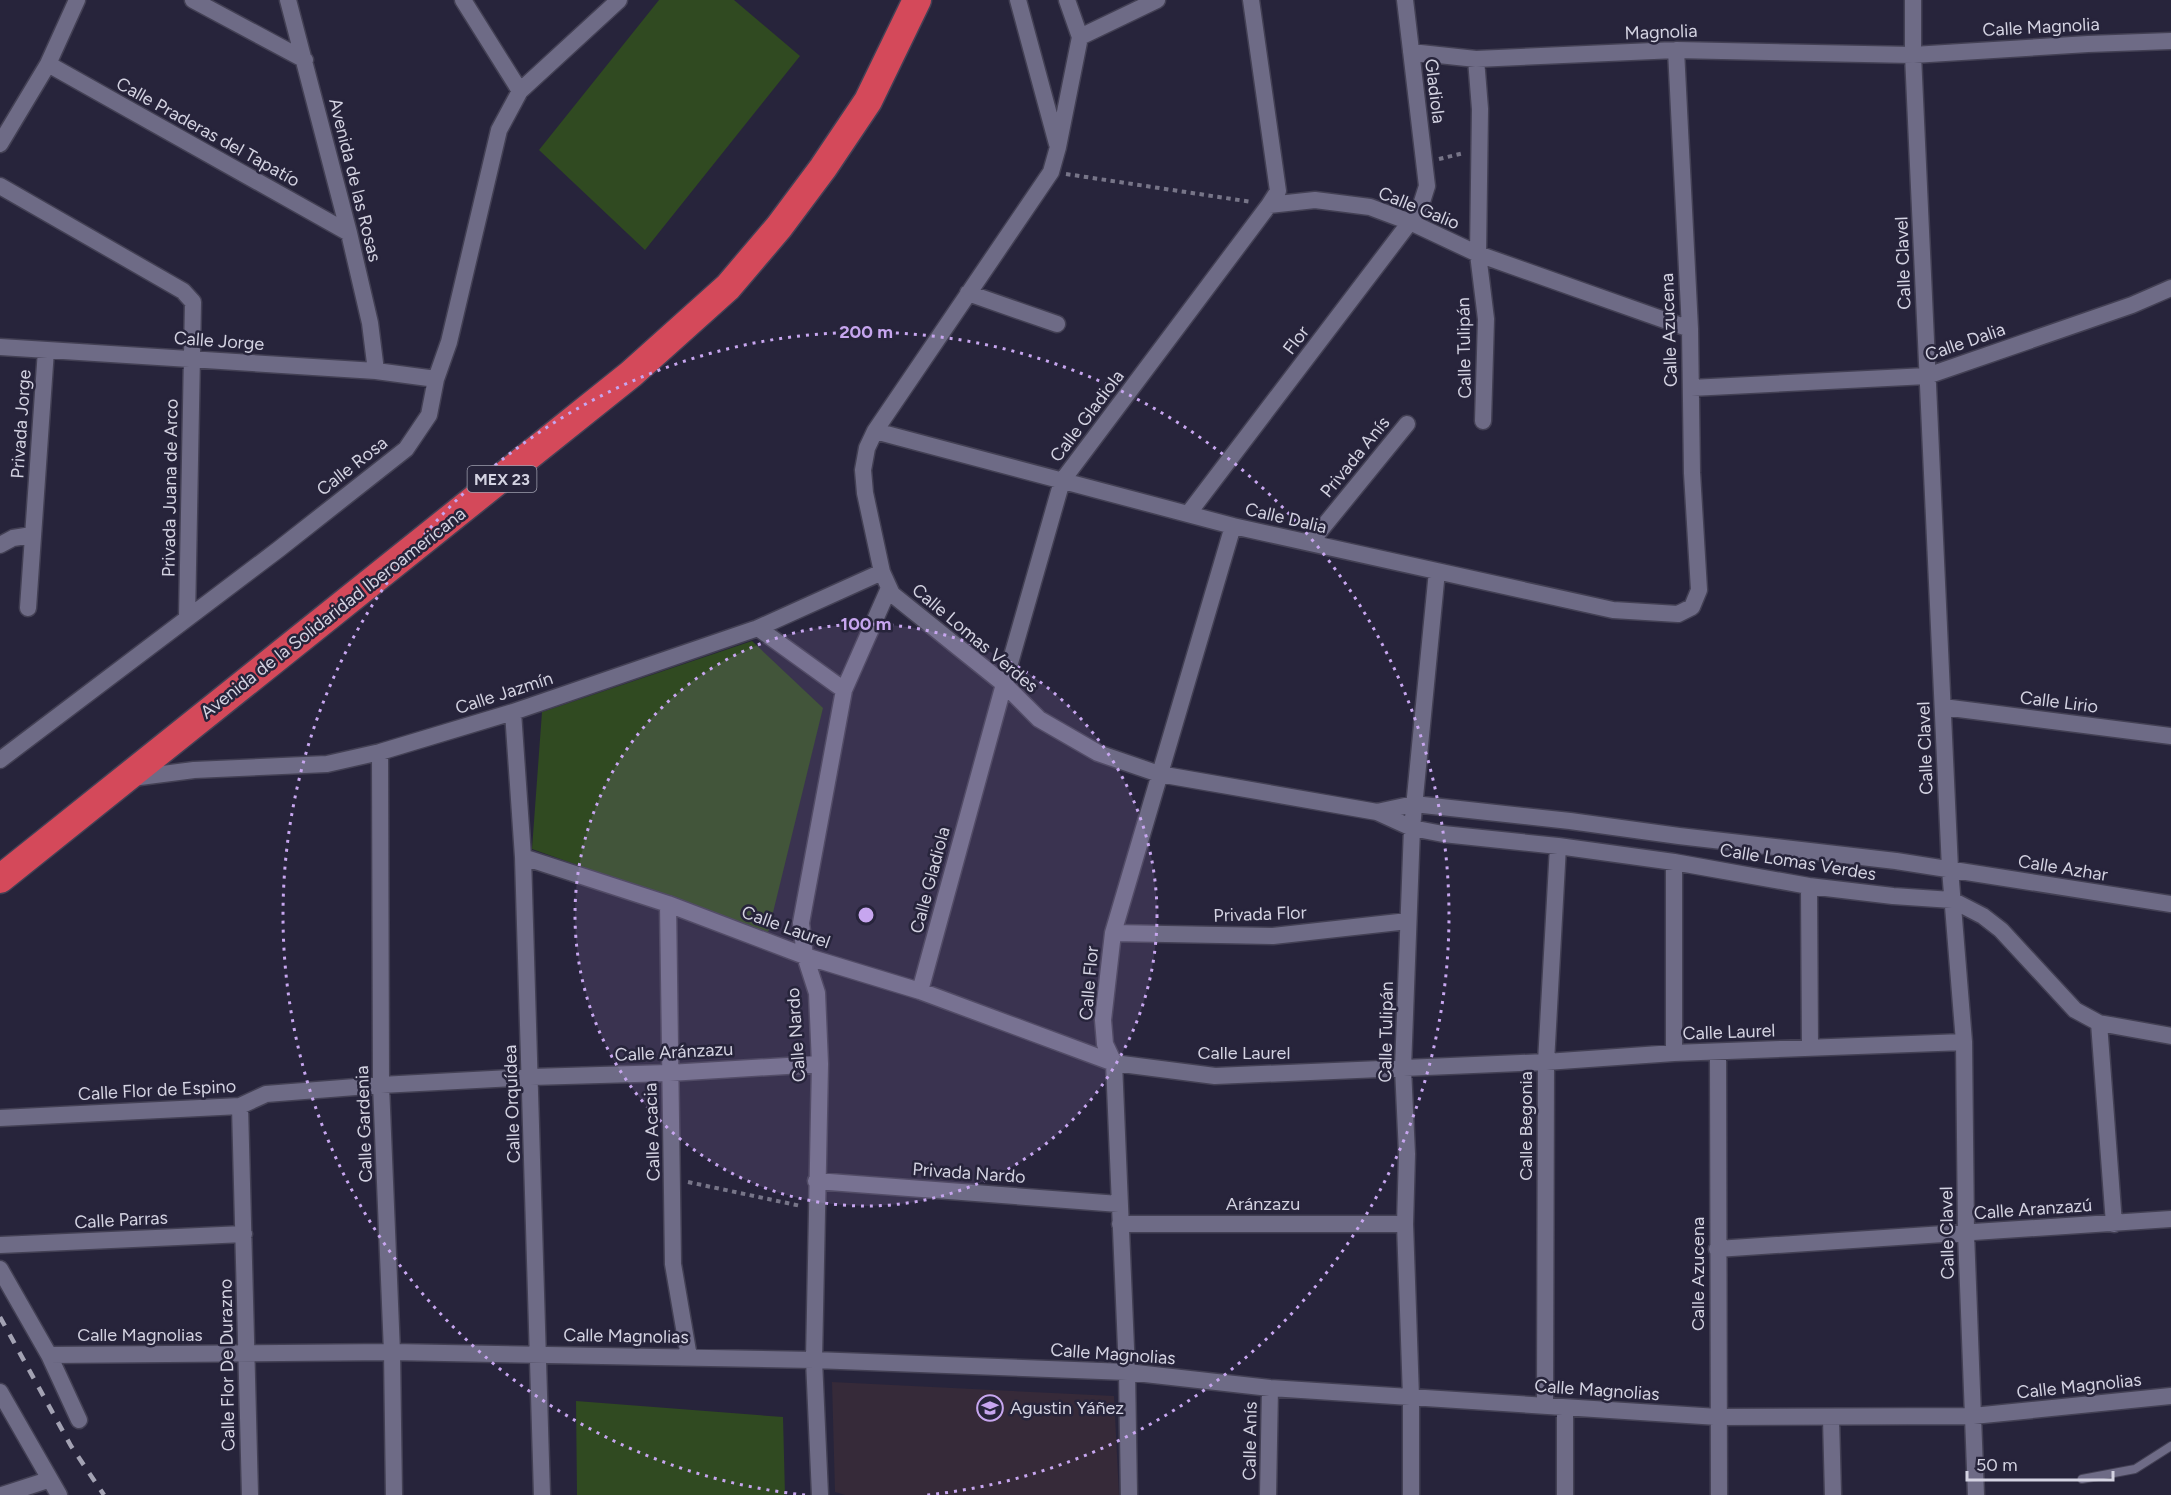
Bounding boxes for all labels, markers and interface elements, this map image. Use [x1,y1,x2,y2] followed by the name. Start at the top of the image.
[1982,13,2100,41] street label: Calle Magnolia
[1624,20,1698,44] street label: Magnolia
[1420,57,1450,125] street label: Gladiola
[112,72,304,192] street label: Calle Praderas del Tapatío
[324,96,386,264] street label: Avenida de las Rosas
[1375,182,1463,234] street label: Calle Galio
[1890,216,1916,310] street label: Calle Clavel
[1656,273,1682,387] street label: Calle Azucena
[1452,297,1476,399] street label: Calle Tulipán
[1922,318,2008,366] street label: Calle Dalia
[839,321,893,343] text: 200 m
[1278,321,1314,359] street label: Flor
[173,327,265,355] street label: Calle Jorge
[1045,366,1129,466] street label: Calle Gladiola
[6,369,36,479] street label: Privada Jorge
[157,399,183,577] street label: Privada Juana de Arco
[1316,412,1394,502] street label: Privada Anís
[312,432,392,500] street label: Calle Rosa
[468,466,536,492] road number: MEX 23
[1243,498,1329,538] street label: Calle Dalia
[196,503,470,723] street label: Avenida de la Solidaridad Iberoamericana
[907,579,1043,697] street label: Calle Lomas Verdes
[841,613,891,635] text: 100 m
[452,667,556,719] street label: Calle Jazmín
[2019,686,2099,718] street label: Calle Lirio
[1912,701,1938,795] street label: Calle Clavel
[905,824,955,936] street label: Calle Gladiola
[1718,839,1878,885] street label: Calle Lomas Verdes
[2016,850,2110,886] street label: Calle Azhar
[739,901,833,953] street label: Calle Laurel
[1213,901,1307,927] street label: Privada Flor
[856,905,876,925] centre of rings
[1075,945,1103,1021] street label: Calle Flor
[1374,981,1398,1083] street label: Calle Tulipán
[782,987,810,1083] street label: Calle Nardo
[1682,1019,1776,1045] street label: Calle Laurel
[614,1038,734,1066] street label: Calle Aránzazu
[1198,1042,1290,1064] street label: Calle Laurel
[499,1044,525,1164] street label: Calle Orquídea
[351,1065,377,1183] street label: Calle Gardenia
[1515,1071,1537,1181] street label: Calle Begonia
[77,1075,237,1105] street label: Calle Flor de Espino
[639,1082,665,1182] street label: Calle Acacia
[912,1158,1026,1188] street label: Privada Nardo
[1935,1186,1959,1280] street label: Calle Clavel
[1226,1193,1300,1215] street label: Aránzazu
[1973,1194,2093,1224] street label: Calle Aranzazú
[74,1207,168,1233] street label: Calle Parras
[1687,1217,1709,1331] street label: Calle Azucena
[214,1278,240,1452] street label: Calle Flor De Durazno
[77,1324,203,1346] street label: Calle Magnolias
[563,1324,689,1348] street label: Calle Magnolias
[1050,1339,1176,1369] street label: Calle Magnolias
[2015,1369,2143,1403] street label: Calle Magnolias
[1534,1375,1660,1405] street label: Calle Magnolias
[975,1393,1005,1423] school or university icon: Agustin Yáñez
[1010,1397,1124,1419] place label: Agustin Yáñez
[1238,1401,1262,1481] street label: Calle Anís
[1967,1444,2112,1482] scale bar
[1976,1454,2018,1476] text: 50 m

